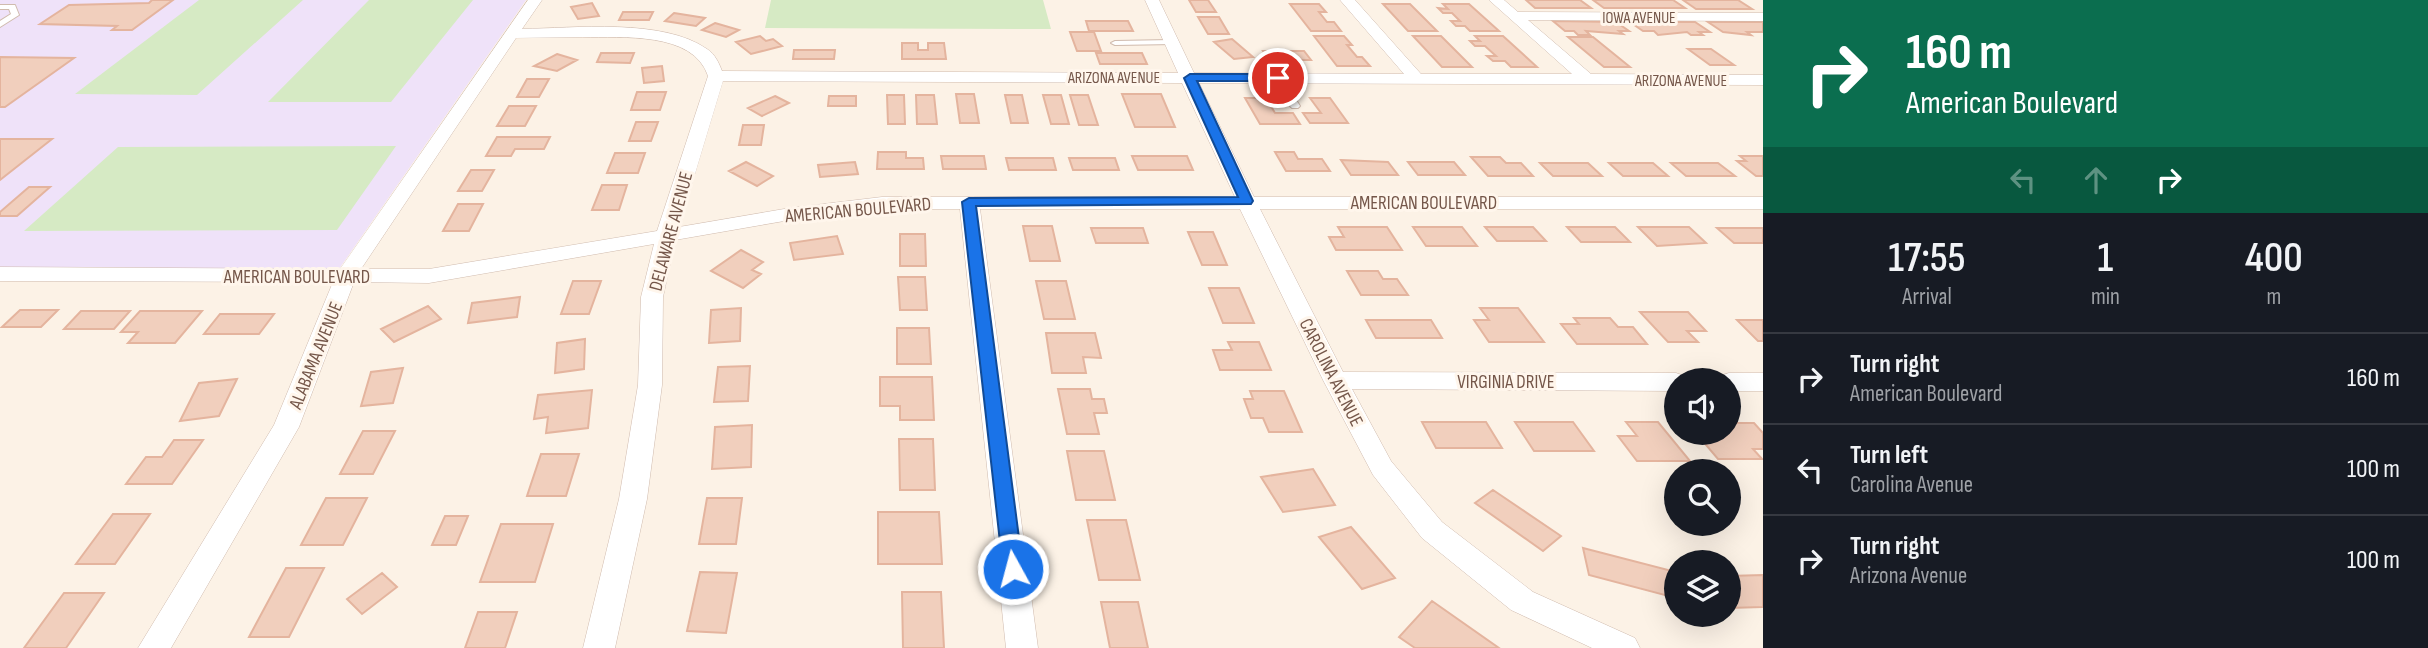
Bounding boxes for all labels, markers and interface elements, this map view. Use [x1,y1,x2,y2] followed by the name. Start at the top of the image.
[1602,9,1676,28] street label: IOWA AVENUE
[1906,24,2012,83] text: 160 m
[1791,28,1882,119] icon: right
[1248,48,1308,108] pin
[1259,59,1297,97] icon: arrive
[1067,69,1160,88] street label: ARIZONA AVENUE
[1634,72,1727,91] street label: ARIZONA AVENUE
[1906,84,2118,123] text: American Boulevard
[2004,161,2042,199] icon: left
[2077,161,2115,199] icon: ahead
[2150,161,2188,199] icon: right
[644,169,698,294] street label: DELAWARE AVENUE
[1350,192,1497,215] street label: AMERICAN BOULEVARD
[783,193,932,228] street label: AMERICAN BOULEVARD
[1888,233,1966,284] text: 17:55
[2097,233,2113,284] text: 1
[2245,233,2303,284] text: 400
[223,266,370,289] street label: AMERICAN BOULEVARD
[1902,283,1952,311] text: Arrival
[2091,283,2120,311] text: min
[2266,283,2281,311] text: m
[284,299,348,413] street label: ALABAMA AVENUE
[1294,315,1368,430] street label: CAROLINA AVENUE
[1850,349,1939,380] text: Turn right
[1791,360,1829,398] icon: right
[2347,363,2400,394] text: 160 m
[1664,368,1741,627] map controls
[1664,368,1741,445] button: sound
[1457,371,1555,394] street label: VIRGINIA DRIVE
[1850,380,2002,408] text: American Boulevard
[1850,440,1928,471] text: Turn left
[1791,451,1829,489] icon: left
[2347,454,2400,485] text: 100 m
[1664,459,1741,536] button: search
[1850,471,1973,499] text: Carolina Avenue
[1850,531,1939,562] text: Turn right
[976,532,1050,606] position arrow
[1791,542,1829,580] icon: right
[2347,545,2400,576] text: 100 m
[1664,550,1741,627] button: layers
[1850,562,1967,590] text: Arizona Avenue

